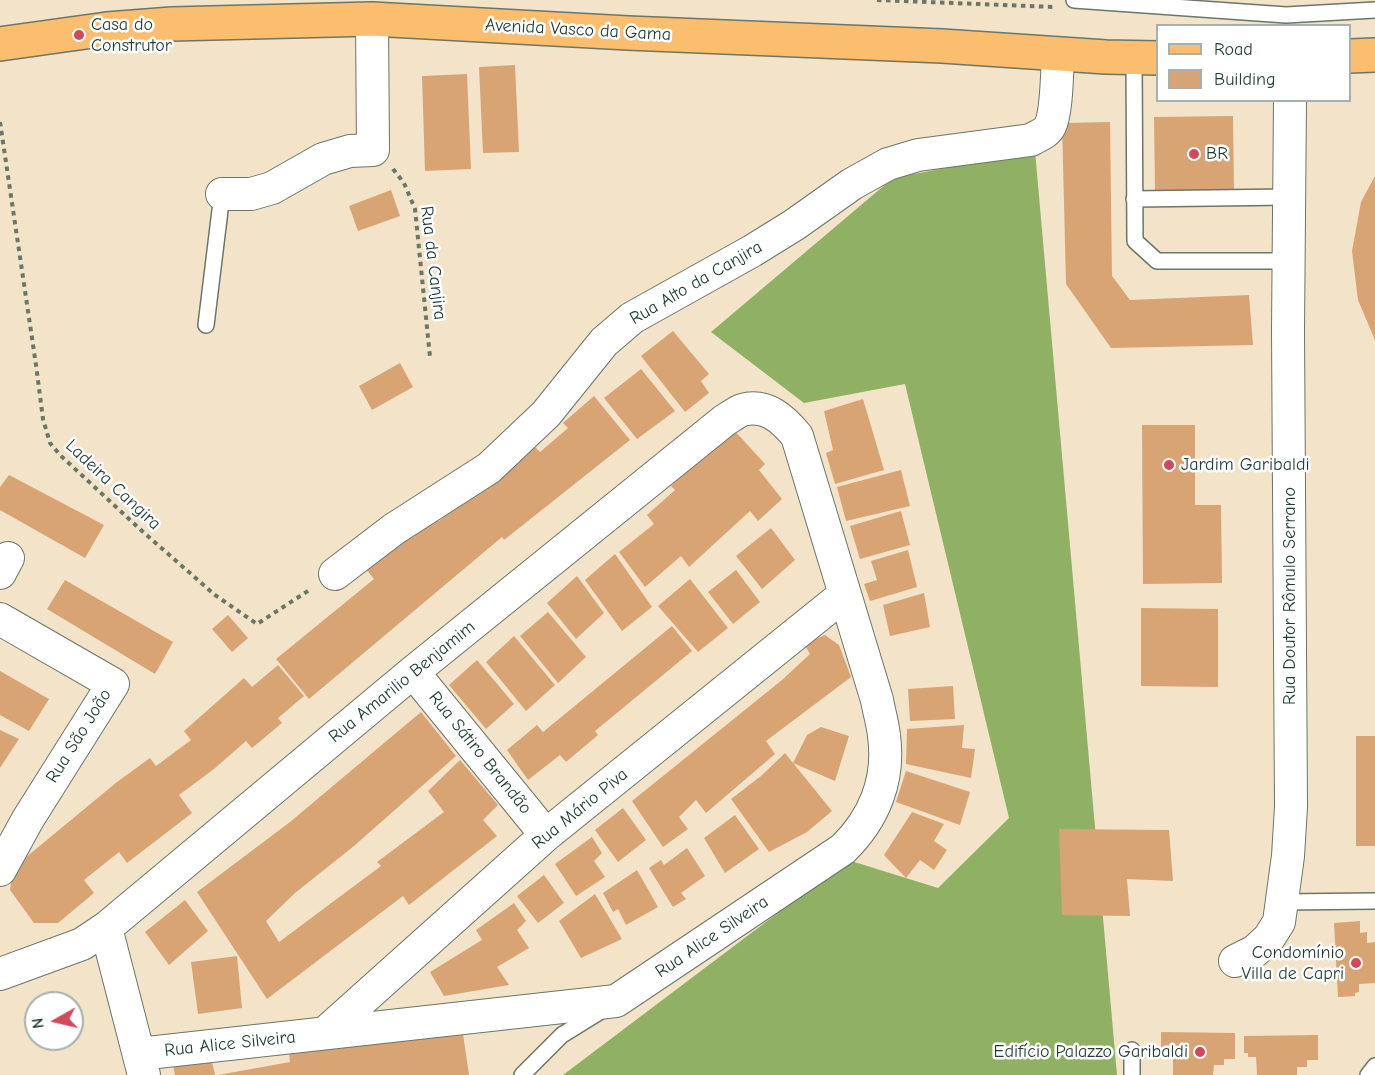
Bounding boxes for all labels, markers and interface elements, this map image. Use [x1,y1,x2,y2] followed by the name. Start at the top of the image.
[91,14,172,57] place label: Casa do Construtor
[484,14,672,46] street label: Avenida Vasco da Gama
[1156,24,1351,102] legend
[72,28,86,42] marker: Casa do Construtor
[1214,39,1253,60] text: Road
[1214,69,1276,90] text: Building
[1206,143,1228,165] place label: BR
[1187,147,1201,161] marker: BR
[415,205,451,321] street label: Rua da Canjira
[626,236,766,330] street label: Rua Alto da Canjira
[61,435,165,535] street label: Ladeira Cangira
[1181,454,1310,476] place label: Jardim Garibaldi
[1162,458,1176,472] marker: Jardim Garibaldi
[1279,487,1301,705] street label: Rua Doutor Rômulo Serrano
[324,616,480,748] street label: Rua Amarilio Benjamim
[42,685,116,787] street label: Rua São João
[424,687,536,819] street label: Rua Sátiro Brandão
[528,764,632,854] street label: Rua Mário Piva
[651,891,773,983] street label: Rua Alice Silveira
[1241,942,1344,984] place label: Condomínio Villa de Capri
[1349,956,1363,970] marker: Condomínio Villa de Capri
[24,991,84,1051] north arrow
[29,1017,48,1030] text: N
[163,1026,297,1062] street label: Rua Alice Silveira
[994,1041,1188,1063] place label: Edifício Palazzo Garibaldi
[1193,1045,1207,1059] marker: Edifício Palazzo Garibaldi

